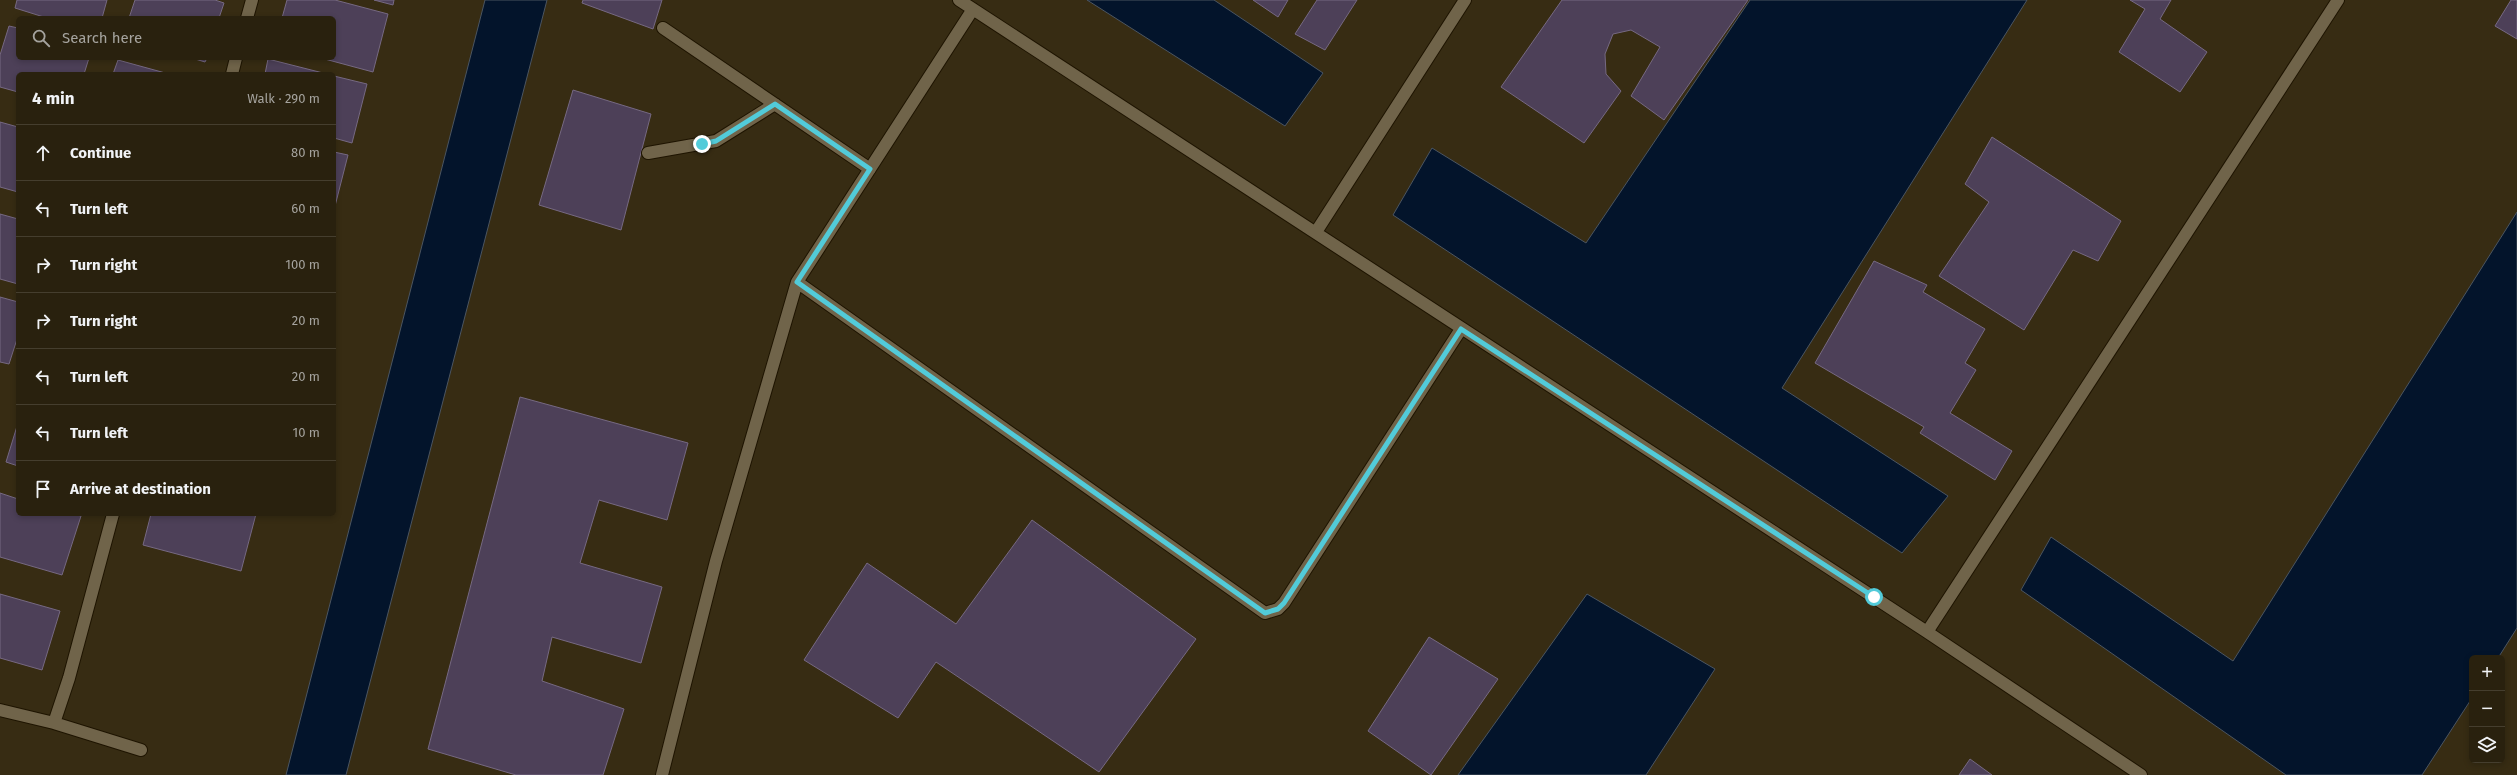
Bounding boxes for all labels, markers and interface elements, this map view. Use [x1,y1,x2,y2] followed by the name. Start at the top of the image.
[16,16,336,60] search box
[30,27,52,49] icon: search
[62,29,142,47] text: Search here
[32,88,75,109] text: 4 min
[247,91,320,106] text: Walk · 290 m
[693,135,711,153] route end
[32,142,54,164] icon: ahead
[70,144,131,162] text: Continue
[291,145,320,160] text: 80 m
[32,198,54,220] icon: left
[70,200,128,218] text: Turn left
[291,201,320,216] text: 60 m
[32,254,54,276] icon: right
[70,256,137,274] text: Turn right
[285,257,320,272] text: 100 m
[32,310,54,332] icon: right
[70,312,137,330] text: Turn right
[292,313,320,328] text: 20 m
[32,366,54,388] icon: left
[70,368,128,386] text: Turn left
[292,369,320,384] text: 20 m
[32,422,54,444] icon: left
[70,424,128,442] text: Turn left
[293,425,320,440] text: 10 m
[32,478,54,500] icon: arrive
[70,480,211,498] text: Arrive at destination
[1865,588,1883,606] route start
[2469,655,2505,763] map controls
[2469,655,2505,691] button: +
[2469,691,2505,727] button: −
[2469,727,2505,763] button: layers

